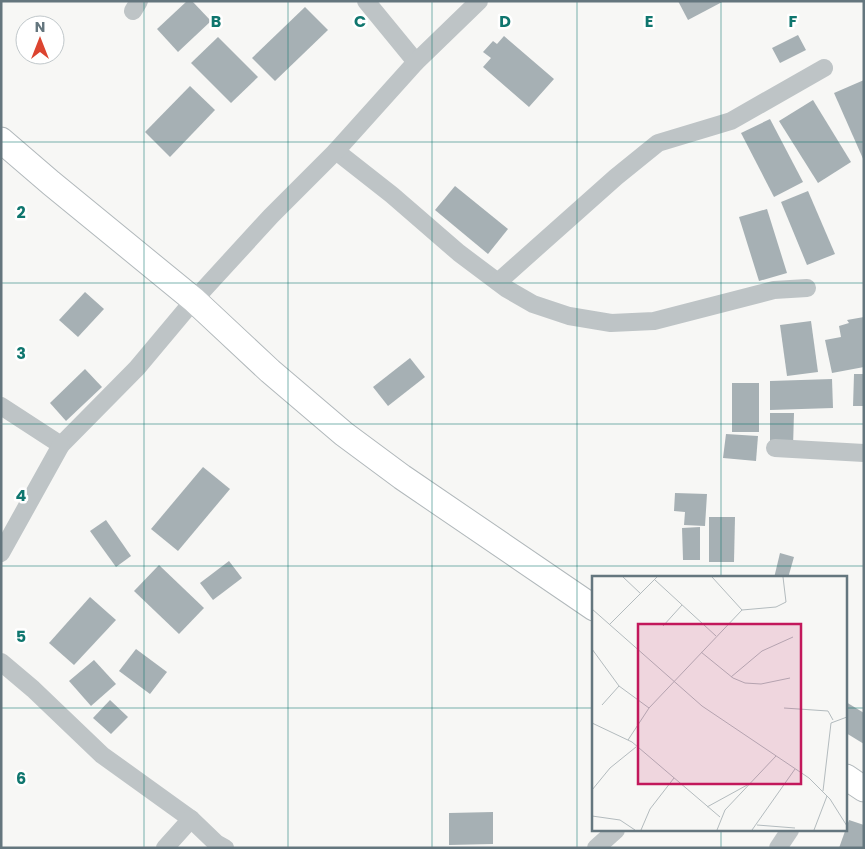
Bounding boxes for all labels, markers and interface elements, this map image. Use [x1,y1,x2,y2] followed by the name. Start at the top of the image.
[211,10,221,33] text: B
[354,10,366,33] text: C
[499,10,511,33] text: D
[645,10,653,33] text: E
[789,10,798,33] text: F
[15,15,65,65] north arrow
[35,17,45,37] text: N
[16,201,26,224] text: 2
[16,342,26,365] text: 3
[16,484,27,507] text: 4
[592,576,848,832] inset map
[16,625,26,648] text: 5
[16,767,26,790] text: 6

